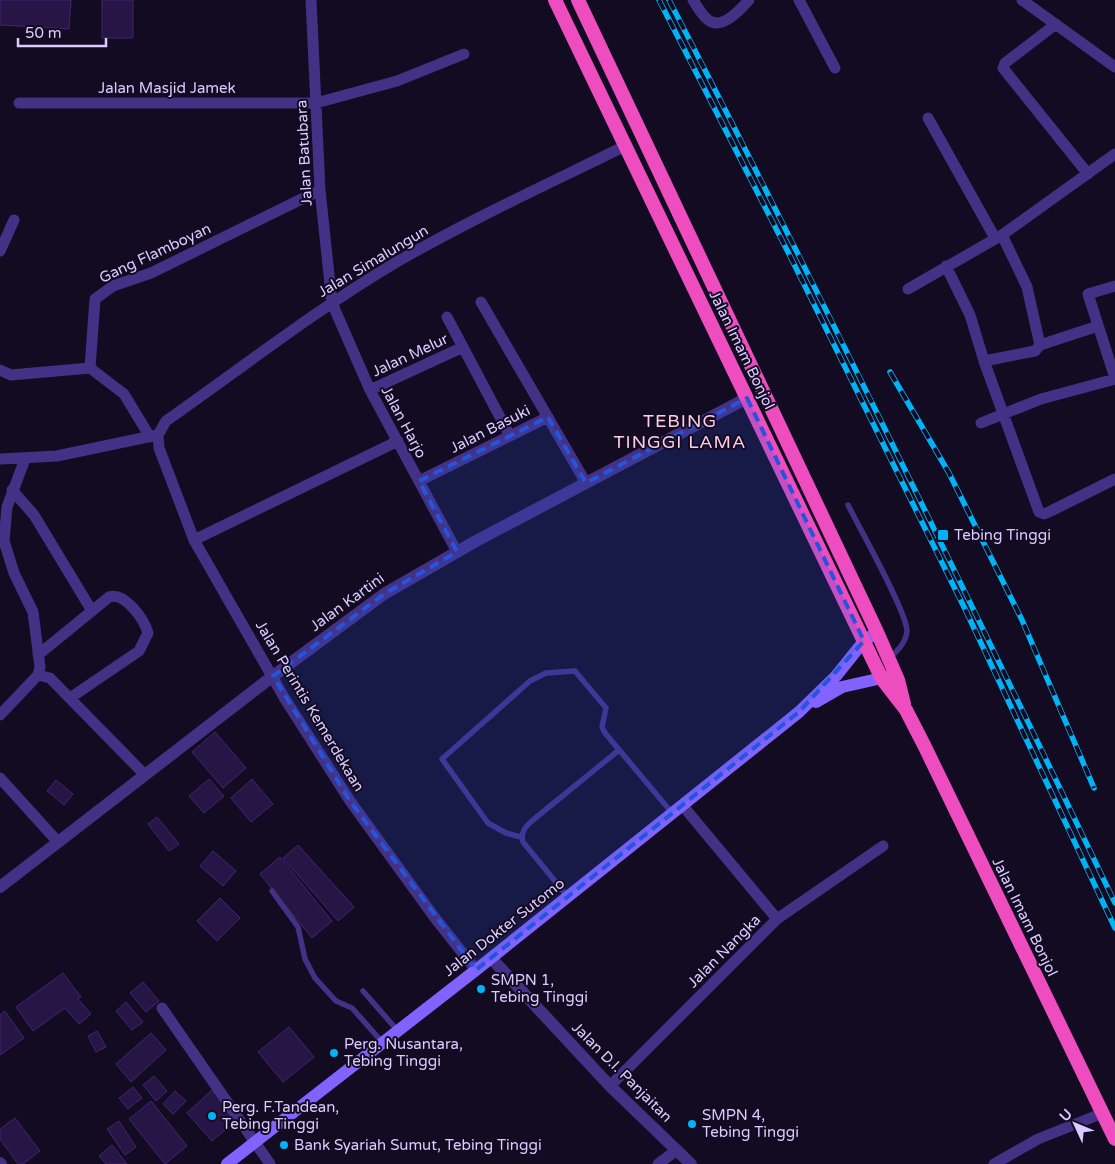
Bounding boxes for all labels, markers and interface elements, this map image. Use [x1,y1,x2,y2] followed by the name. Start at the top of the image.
[18,15,105,47] scale bar
[25,24,62,42] text: 50 m
[98,79,236,97] street label: Jalan Masjid Jamek
[292,100,316,206] street label: Jalan Batubara
[96,219,214,287] street label: Gang Flamboyan
[315,221,431,301] street label: Jalan Simalungun
[705,288,779,412] street label: Jalan Imam Bonjol
[369,329,451,380] street label: Jalan Melur
[377,383,431,461] street label: Jalan Harjo
[447,401,533,457] street label: Jalan Basuki
[614,410,746,453] district label: TEBING TINGGI LAMA
[954,526,1051,544] place label: Tebing Tinggi
[936,528,950,542] marker: Tebing Tinggi
[306,569,388,635] street label: Jalan Kartini
[252,617,368,795] street label: Jalan Perintis Kemerdekaan
[988,855,1062,979] street label: Jalan Imam Bonjol
[440,874,568,980] street label: Jalan Dokter Sutomo
[684,911,764,991] street label: Jalan Nangka
[491,971,588,1006] place label: SMPN 1, Tebing Tinggi
[475,983,487,995] marker: SMPN 1, Tebing Tinggi
[568,1018,676,1126] street label: Jalan D.I. Panjaitan
[344,1035,463,1070] place label: Perg. Nusantara, Tebing Tinggi
[328,1047,340,1059] marker: Perg. Nusantara, Tebing Tinggi
[222,1098,339,1133] place label: Perg. F.Tandean, Tebing Tinggi
[1050,1099,1100,1149] north arrow
[702,1106,799,1141] place label: SMPN 4, Tebing Tinggi
[1056,1106,1076,1125] text: U
[206,1110,218,1122] marker: Perg. F.Tandean, Tebing Tinggi
[686,1118,698,1130] marker: SMPN 4, Tebing Tinggi
[294,1136,542,1154] place label: Bank Syariah Sumut, Tebing Tinggi
[278,1139,290,1151] marker: Bank Syariah Sumut, Tebing Tinggi

